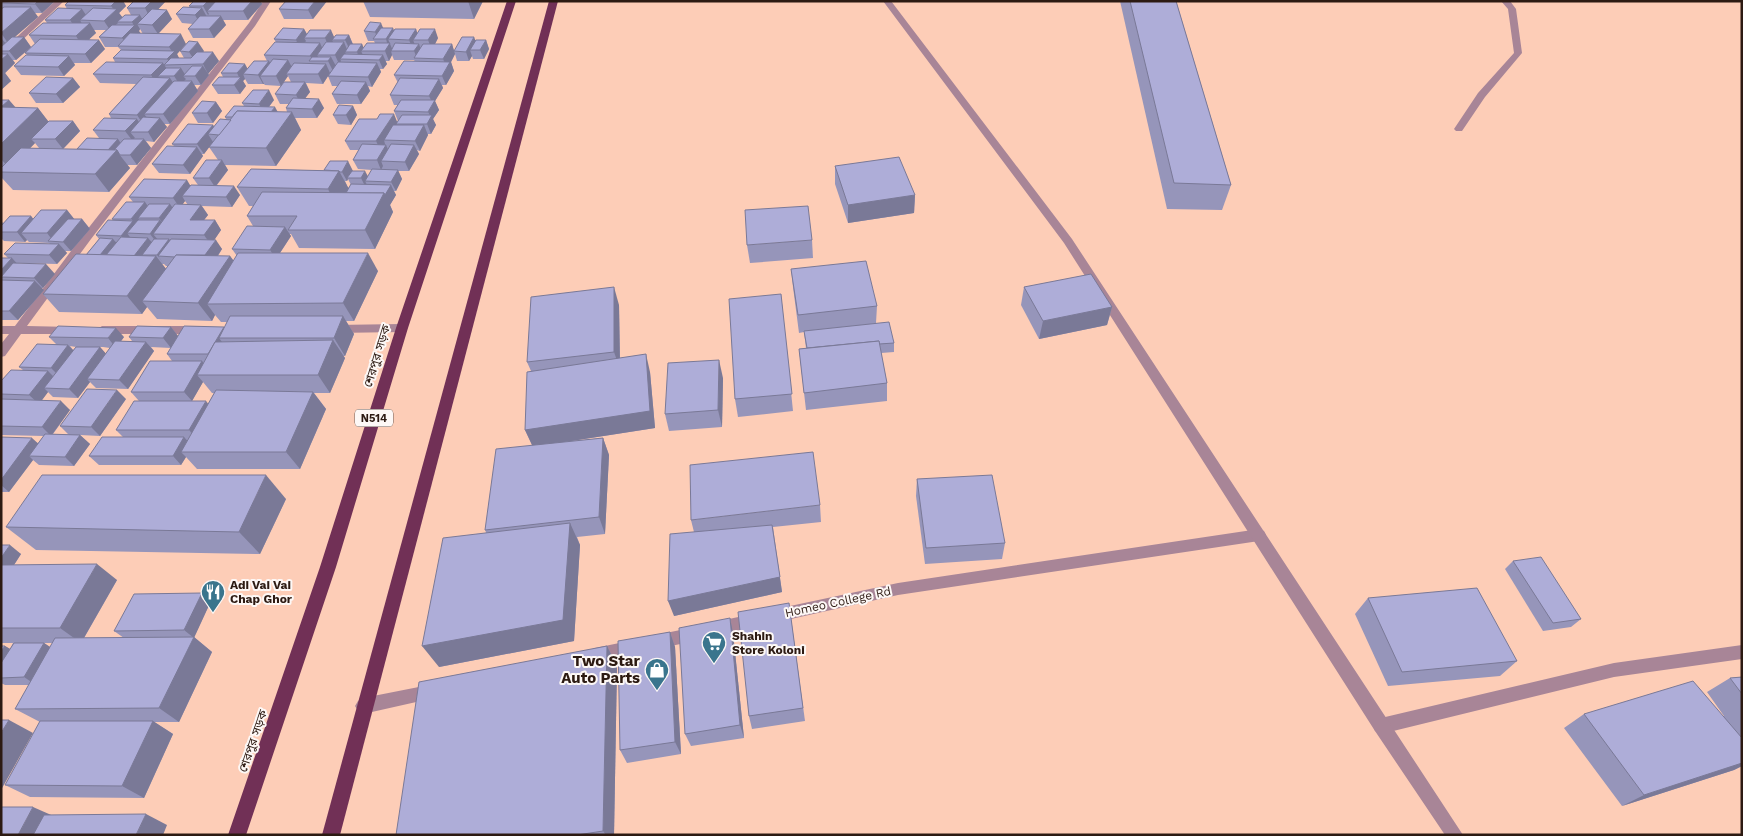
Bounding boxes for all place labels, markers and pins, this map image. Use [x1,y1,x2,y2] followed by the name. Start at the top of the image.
[230,578,293,606] place label: Adi Vai Vai Chap Ghor
[200,579,226,613] restaurant icon: Adi Vai Vai Chap Ghor
[732,629,805,657] place label: Shahin Store Koloni
[701,630,727,664] supermarket icon: Shahin Store Koloni
[561,652,641,687] place label: Two Star Auto Parts
[644,657,670,691] shop icon: Two Star Auto Parts

